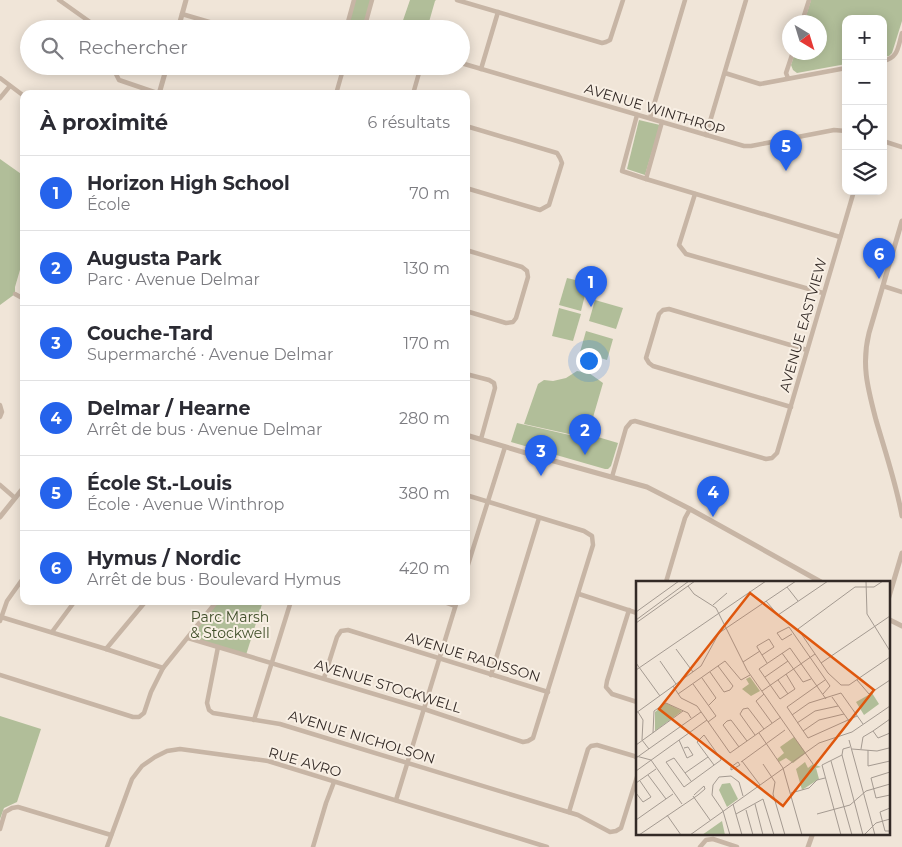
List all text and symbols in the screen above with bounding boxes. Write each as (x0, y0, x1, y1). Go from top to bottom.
north arrow (782, 15, 827, 60)
map controls (842, 15, 887, 195)
button: + (842, 15, 887, 60)
search box (20, 20, 470, 75)
icon: search (38, 34, 66, 62)
text: Rechercher (78, 36, 188, 59)
button: − (842, 60, 887, 105)
street label: AVENUE WINTHROP (582, 79, 728, 139)
button: locate (842, 105, 887, 150)
text: À proximité (40, 110, 168, 135)
text: 6 résultats (368, 113, 450, 132)
pin: 5 (770, 130, 802, 171)
button: layers (842, 150, 887, 195)
text: Horizon High School (87, 172, 290, 195)
text: 1 (53, 184, 59, 203)
text: 70 m (409, 184, 450, 203)
text: École (87, 195, 130, 214)
pin: 6 (863, 238, 895, 279)
text: Augusta Park (87, 247, 222, 270)
street label: AVENUE EASTVIEW (775, 256, 831, 394)
text: 2 (51, 259, 61, 278)
text: 130 m (403, 259, 450, 278)
pin: 1 (575, 266, 607, 307)
text: Parc · Avenue Delmar (87, 270, 260, 289)
text: Couche-Tard (87, 322, 213, 345)
text: 3 (51, 334, 61, 353)
text: 170 m (403, 334, 450, 353)
text: Supermarché · Avenue Delmar (87, 345, 333, 364)
your location (576, 348, 602, 374)
text: Delmar / Hearne (87, 397, 251, 420)
text: 4 (50, 409, 62, 428)
text: 280 m (399, 409, 450, 428)
pin: 2 (569, 414, 601, 455)
text: Arrêt de bus · Avenue Delmar (87, 420, 322, 439)
pin: 3 (525, 435, 557, 476)
text: École St.-Louis (87, 472, 232, 495)
pin: 4 (697, 476, 729, 517)
text: 5 (51, 484, 61, 503)
text: 380 m (399, 484, 450, 503)
text: École · Avenue Winthrop (87, 495, 284, 514)
text: Hymus / Nordic (87, 547, 241, 570)
text: 6 (51, 559, 61, 578)
text: 420 m (399, 559, 450, 578)
text: Arrêt de bus · Boulevard Hymus (87, 570, 341, 589)
inset map (636, 581, 890, 834)
park label: Parc Marsh & Stockwell (190, 608, 270, 642)
street label: AVENUE RADISSON (403, 628, 543, 686)
street label: AVENUE STOCKWELL (312, 655, 464, 717)
street label: AVENUE NICHOLSON (286, 706, 438, 768)
street label: RUE AVRO (266, 743, 344, 781)

